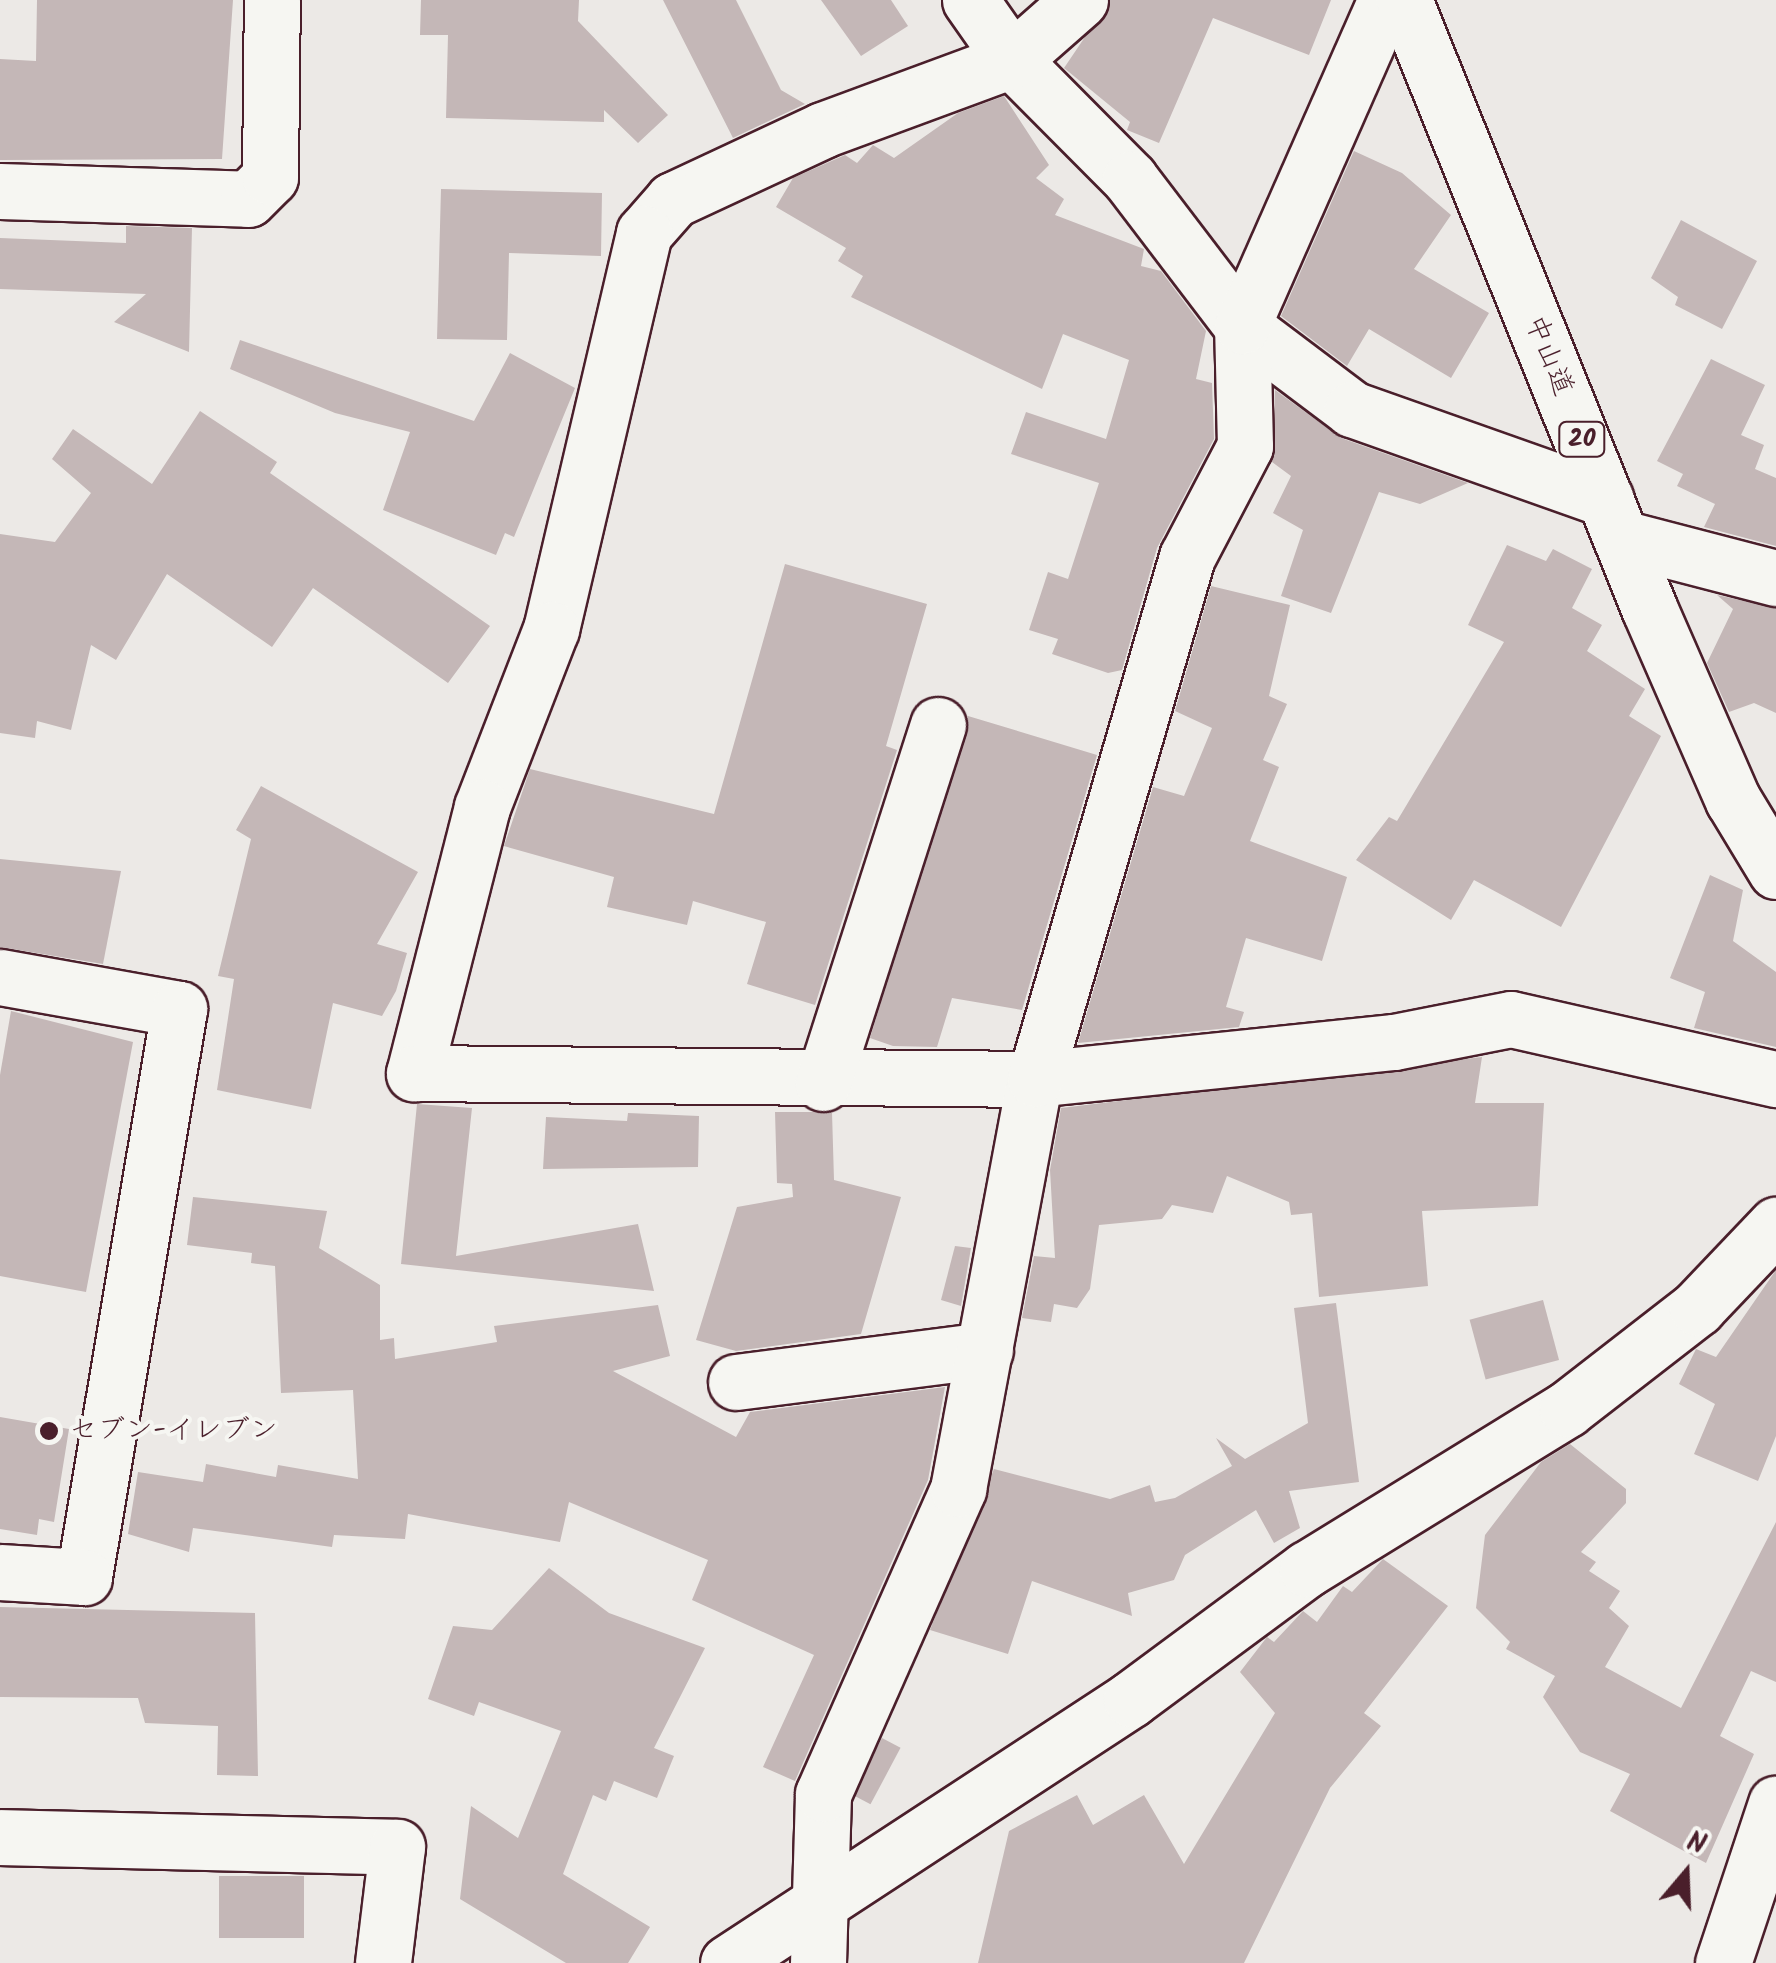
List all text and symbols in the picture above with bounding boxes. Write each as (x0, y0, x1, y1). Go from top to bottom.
street label: 中山道 (1517, 311, 1579, 401)
road number: 20 (1557, 419, 1607, 459)
place label: セブン-イレブン (69, 1414, 278, 1448)
marker: セブン-イレブン (38, 1420, 60, 1442)
text: N (1680, 1820, 1712, 1868)
north arrow (1636, 1823, 1736, 1923)

